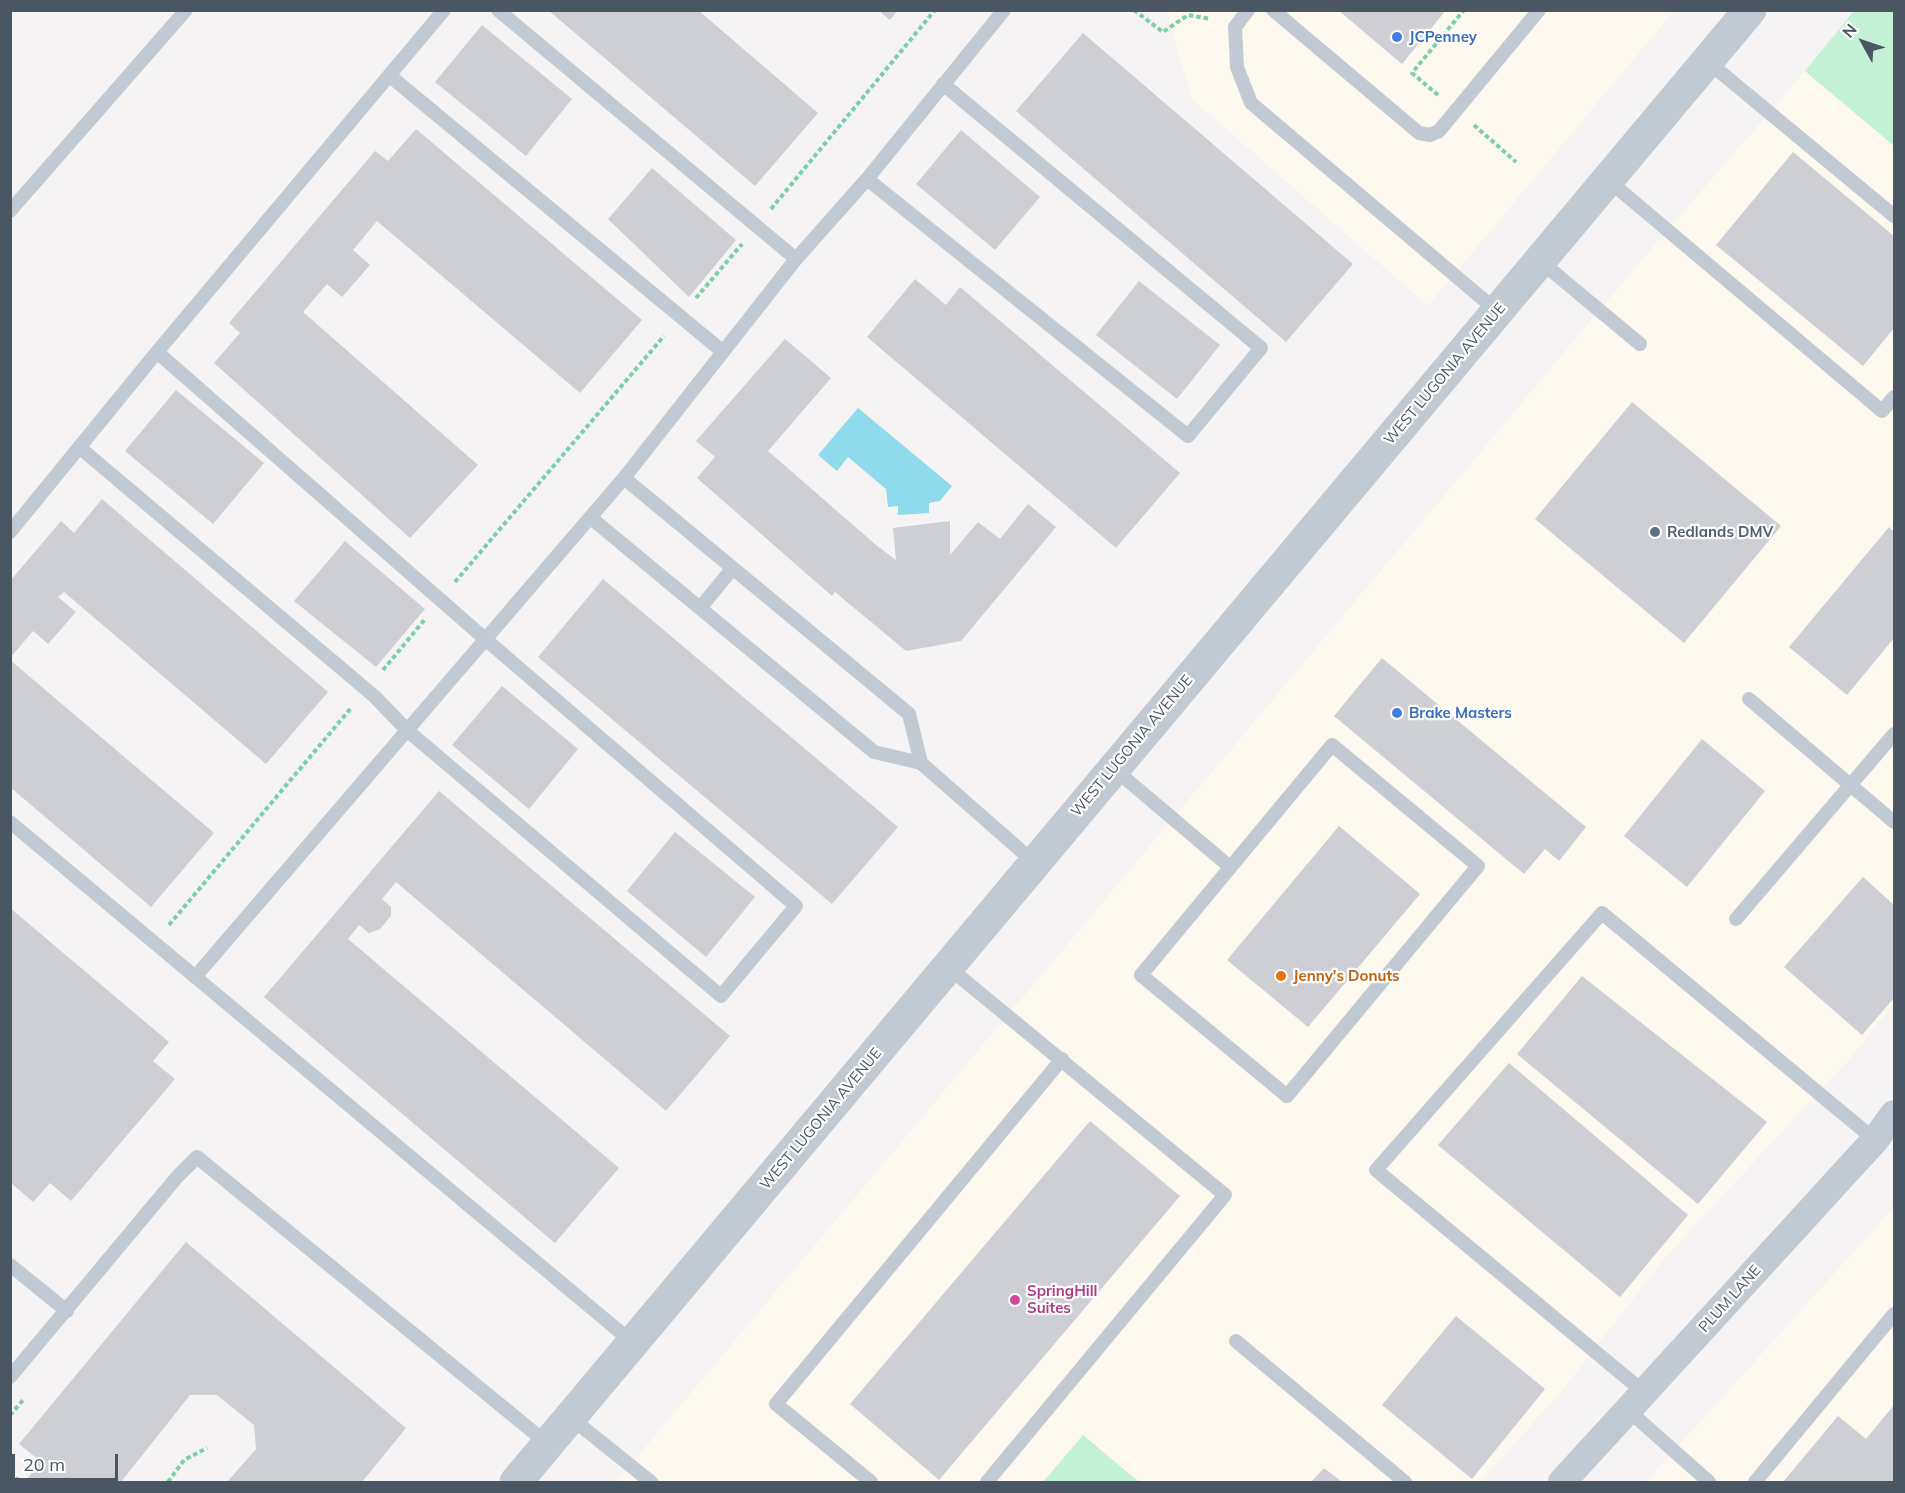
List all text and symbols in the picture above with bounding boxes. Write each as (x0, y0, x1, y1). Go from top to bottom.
north arrow (1833, 12, 1893, 72)
text: N (1838, 19, 1861, 41)
place label: JCPenney (1409, 28, 1477, 46)
marker: JCPenney (1390, 30, 1404, 44)
street label: WEST LUGONIA AVENUE (1381, 300, 1509, 448)
place label: Redlands DMV (1667, 523, 1773, 541)
marker: Redlands DMV (1648, 525, 1662, 539)
street label: WEST LUGONIA AVENUE (1068, 672, 1196, 820)
place label: Brake Masters (1409, 704, 1512, 722)
marker: Brake Masters (1390, 706, 1404, 720)
place label: Jenny's Donuts (1293, 967, 1400, 985)
marker: Jenny's Donuts (1274, 969, 1288, 983)
street label: WEST LUGONIA AVENUE (757, 1045, 885, 1193)
street label: PLUM LANE (1695, 1262, 1765, 1336)
place label: SpringHill Suites (1027, 1282, 1098, 1317)
marker: SpringHill Suites (1008, 1293, 1022, 1307)
scale bar (15, 1442, 122, 1480)
text: 20 m (23, 1453, 65, 1476)

